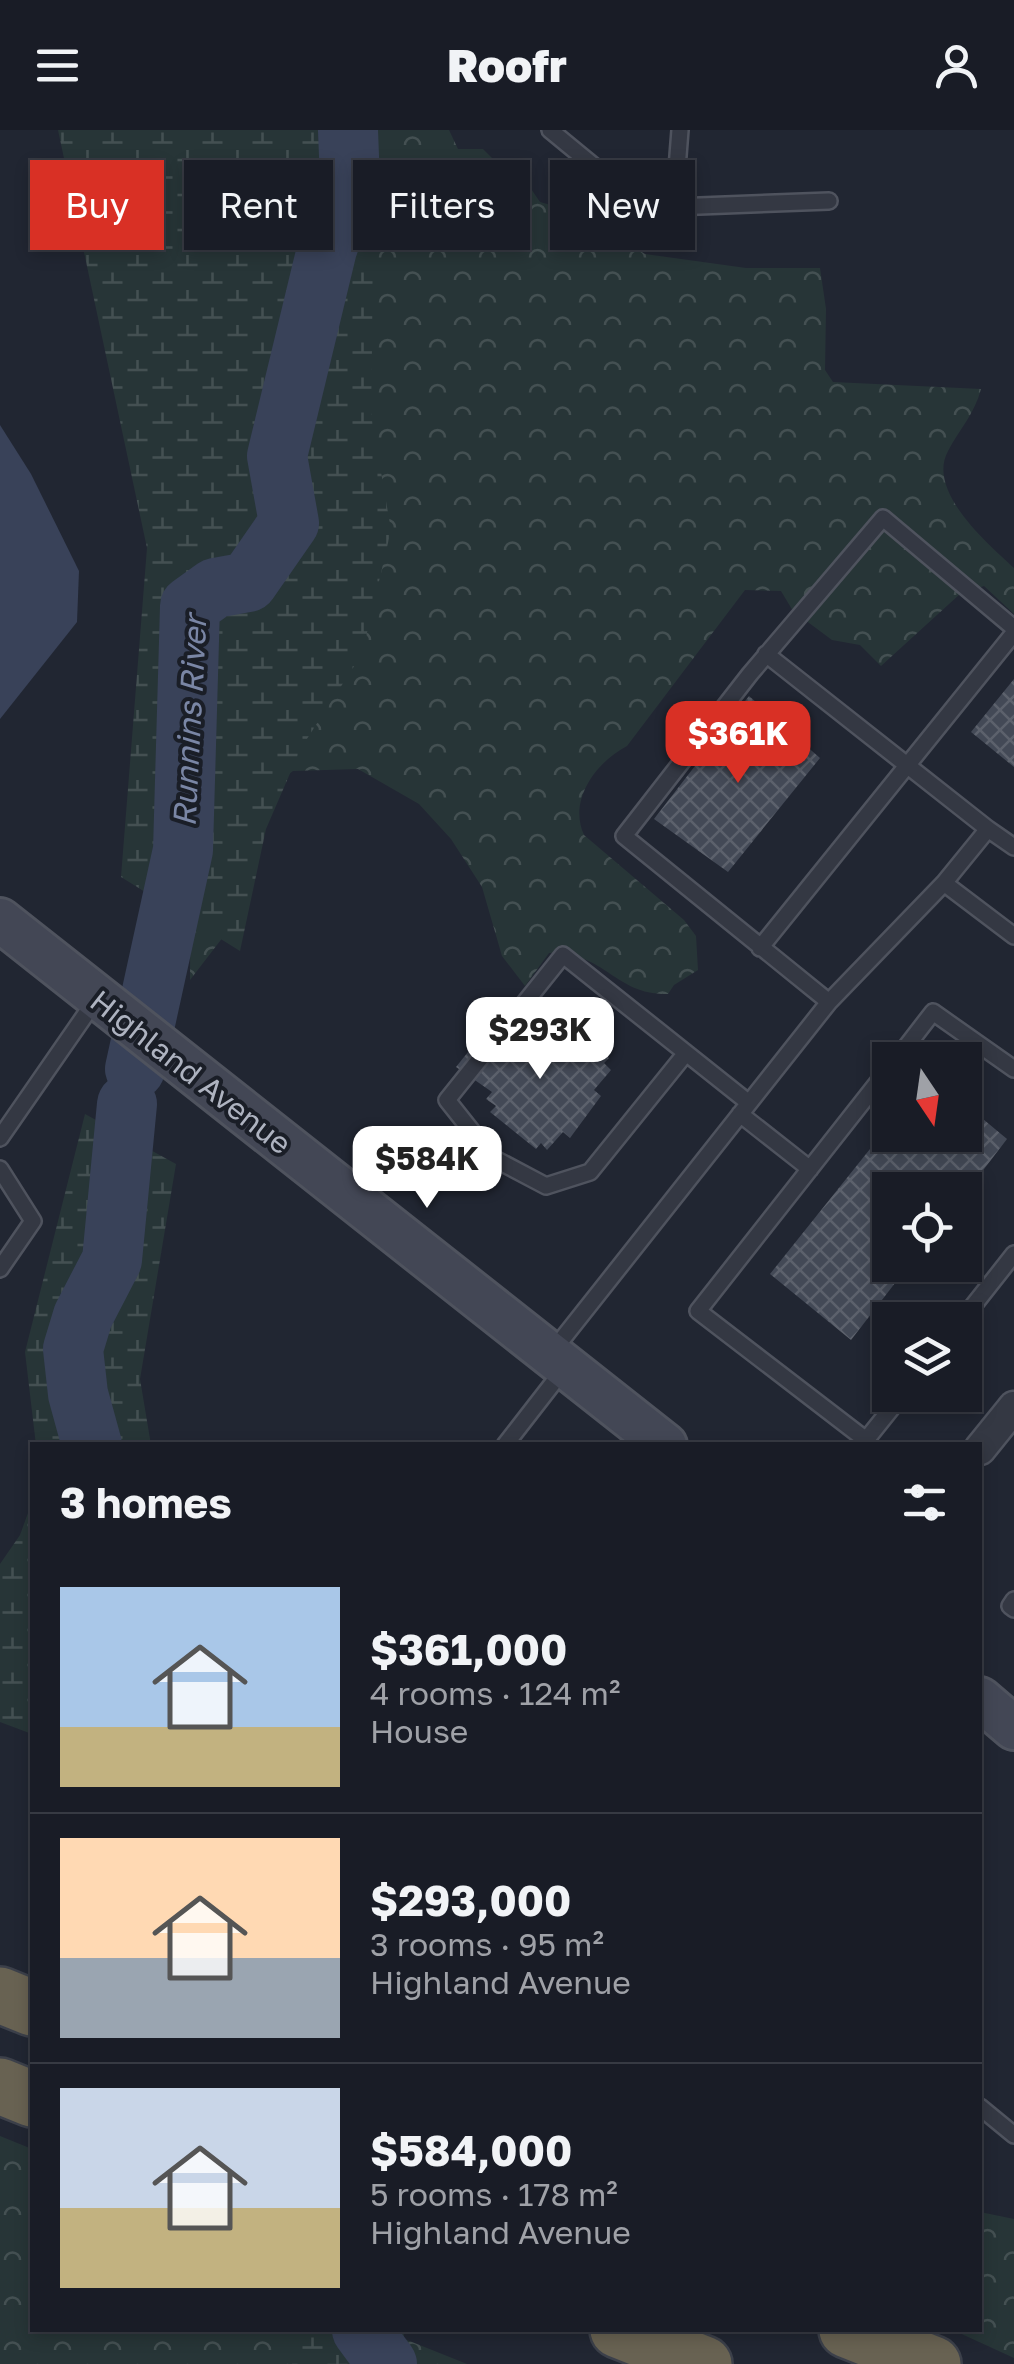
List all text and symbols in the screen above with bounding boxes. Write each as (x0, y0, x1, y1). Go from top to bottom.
icon: menu (30, 38, 85, 93)
text: Roofr (447, 38, 567, 92)
icon: person (929, 38, 984, 93)
chip: Buy (30, 160, 164, 250)
chip: Rent (184, 160, 333, 250)
chip: Filters (353, 160, 530, 250)
chip: New (550, 160, 695, 250)
water label: Runnins River (164, 610, 214, 828)
pin: $361K (668, 701, 808, 786)
text: $361K (688, 714, 788, 752)
street label: Highland Avenue (84, 983, 298, 1161)
pin: $293K (470, 997, 610, 1082)
text: $293K (488, 1010, 592, 1048)
north arrow (872, 1042, 982, 1152)
map controls (872, 1042, 982, 1412)
pin: $584K (357, 1126, 497, 1211)
text: $584K (375, 1139, 479, 1177)
button: locate (872, 1172, 982, 1282)
button: layers (872, 1302, 982, 1412)
icon: filters (897, 1475, 952, 1530)
text: 3 homes (60, 1477, 232, 1527)
text: $361,000 (370, 1624, 567, 1674)
icon: home (140, 1627, 260, 1747)
text: 4 rooms · 124 m² (370, 1674, 620, 1712)
text: House (370, 1712, 468, 1750)
text: $293,000 (370, 1875, 571, 1925)
icon: home (140, 1878, 260, 1998)
text: 3 rooms · 95 m² (370, 1925, 604, 1963)
text: Highland Avenue (370, 1963, 631, 2001)
text: $584,000 (370, 2125, 572, 2175)
icon: home (140, 2128, 260, 2248)
text: 5 rooms · 178 m² (370, 2175, 618, 2213)
text: Highland Avenue (370, 2213, 631, 2251)

